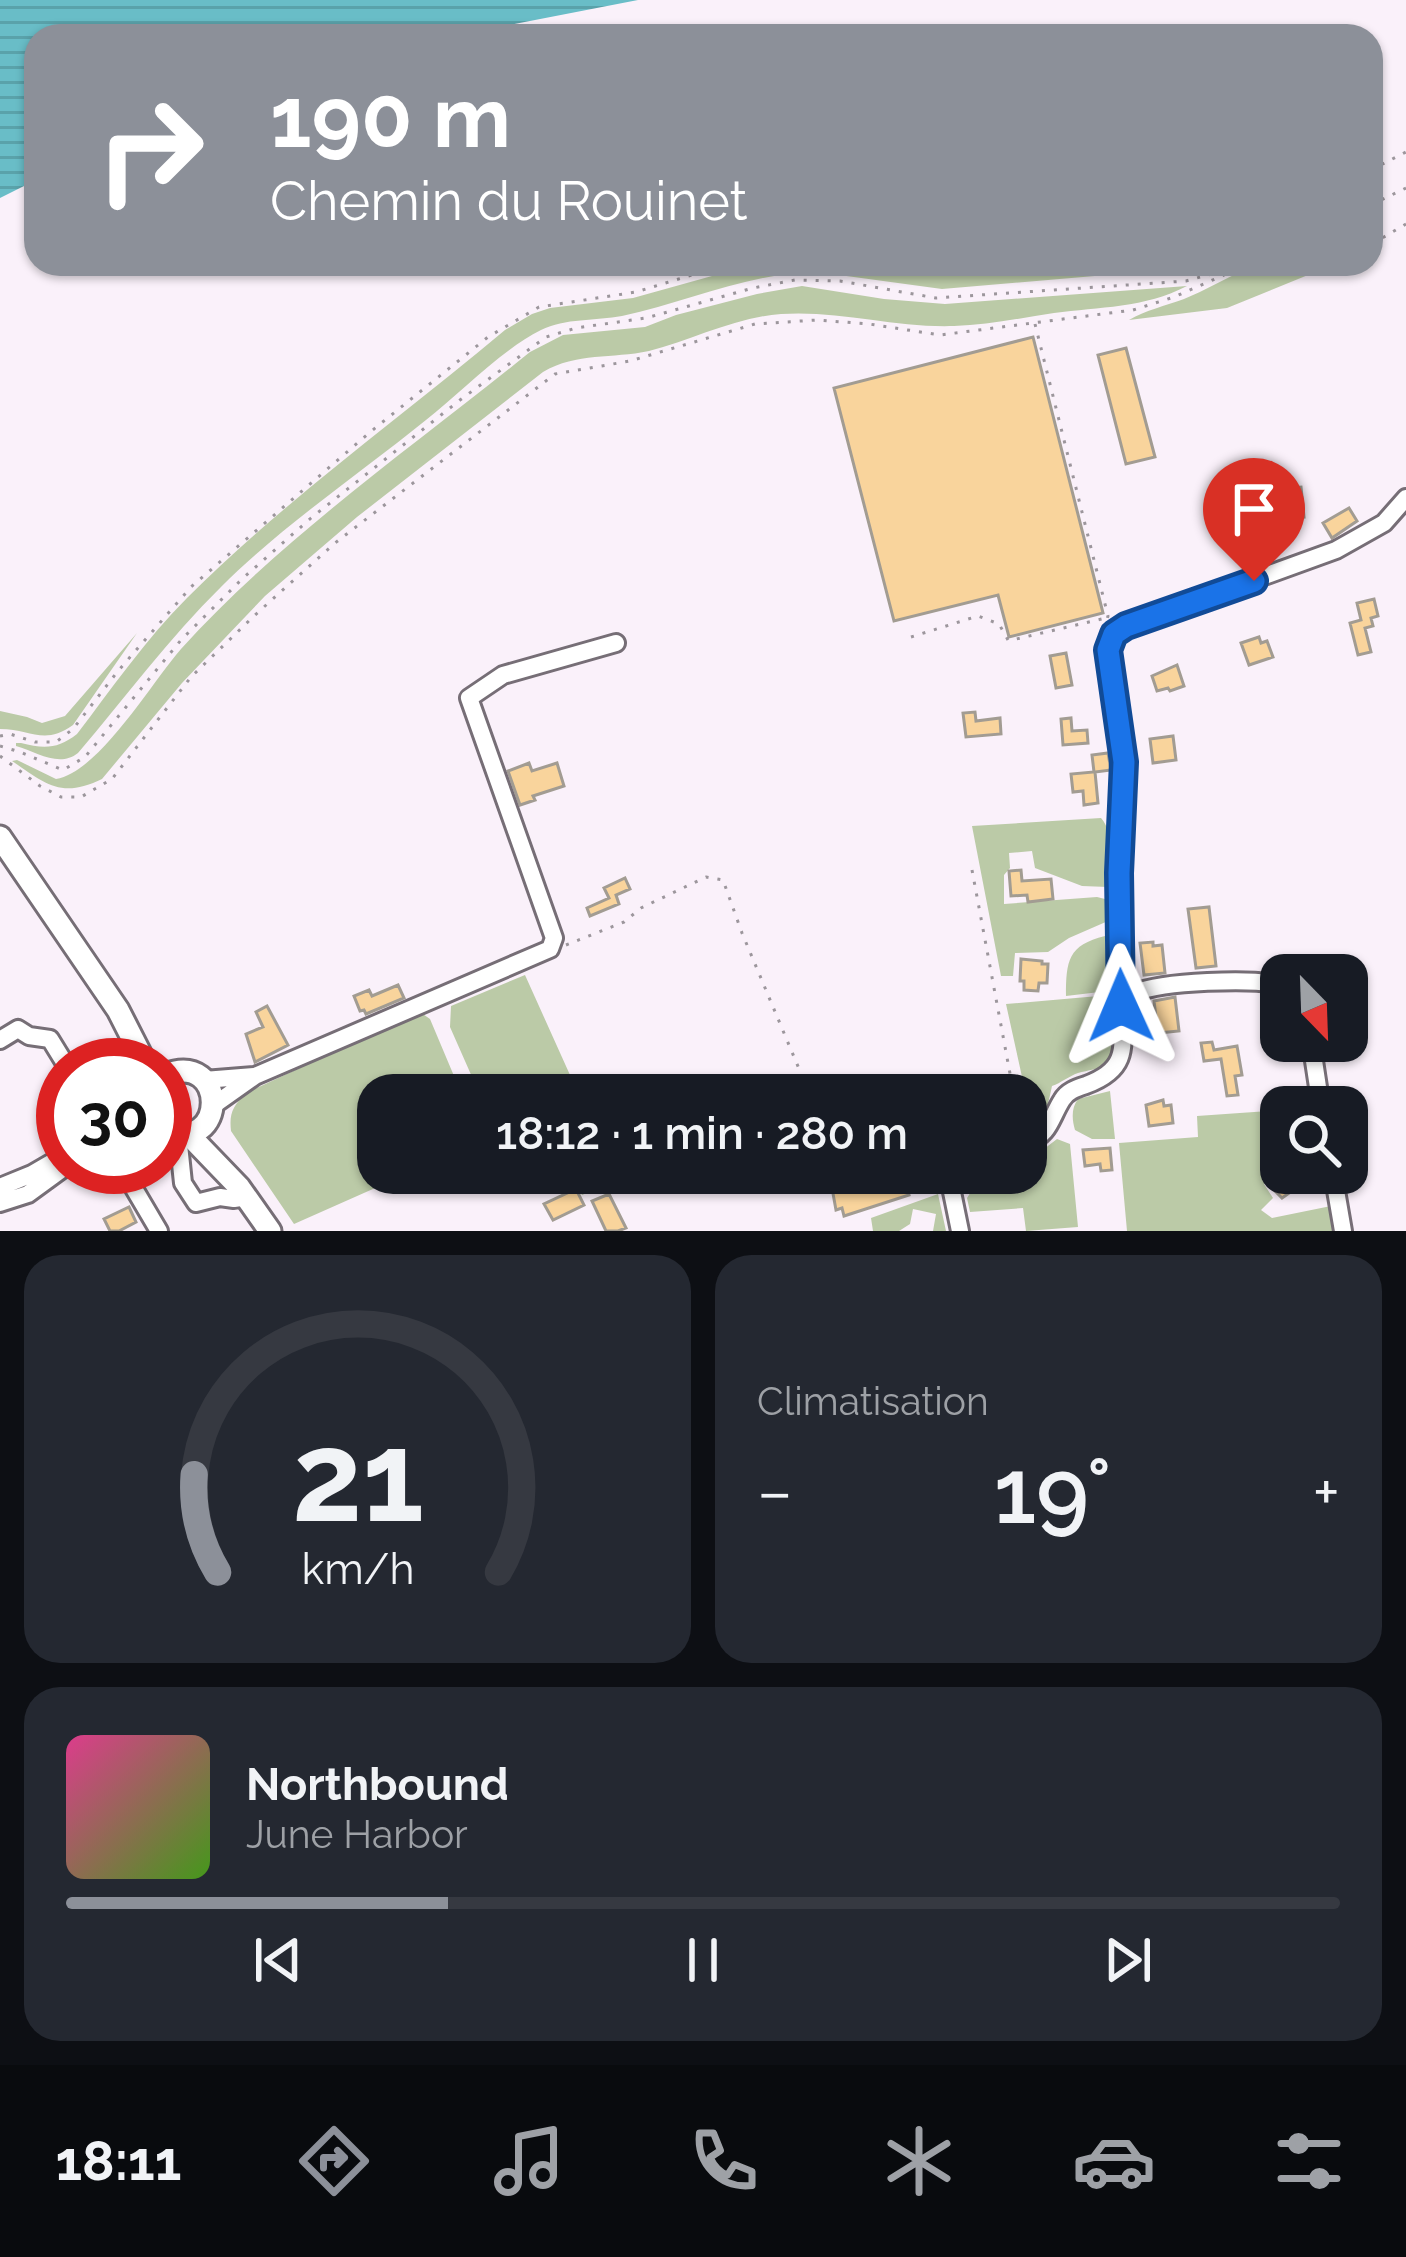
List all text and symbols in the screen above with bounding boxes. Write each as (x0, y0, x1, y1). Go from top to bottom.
text: 190 m (270, 68, 511, 167)
icon: right (72, 72, 228, 228)
text: Chemin du Rouinet (270, 169, 748, 233)
pin (1203, 458, 1305, 581)
icon: arrive (1221, 476, 1287, 542)
position arrow (1058, 943, 1184, 1069)
north arrow (1260, 954, 1368, 1062)
map controls (1260, 954, 1368, 1194)
speed limit sign: 30 (36, 1038, 192, 1194)
button: search (1260, 1086, 1368, 1194)
text: 18:12 · 1 min · 280 m (496, 1107, 908, 1160)
text: Climatisation (757, 1378, 989, 1424)
text: 21 (291, 1404, 424, 1550)
text: 19° (994, 1438, 1111, 1544)
text: − (757, 1453, 793, 1530)
text: + (1313, 1453, 1340, 1530)
text: km/h (301, 1544, 414, 1594)
text: Northbound (246, 1758, 509, 1811)
text: June Harbor (246, 1811, 468, 1857)
icon: previous (245, 1927, 311, 1993)
icon: pause (670, 1927, 736, 1993)
icon: next (1095, 1927, 1161, 1993)
icon: directions (292, 2119, 376, 2203)
icon: music (487, 2119, 571, 2203)
icon: phone (682, 2119, 766, 2203)
icon: climate (877, 2119, 961, 2203)
icon: car (1072, 2119, 1156, 2203)
icon: filters (1267, 2119, 1351, 2203)
text: 18:11 (55, 2129, 181, 2193)

